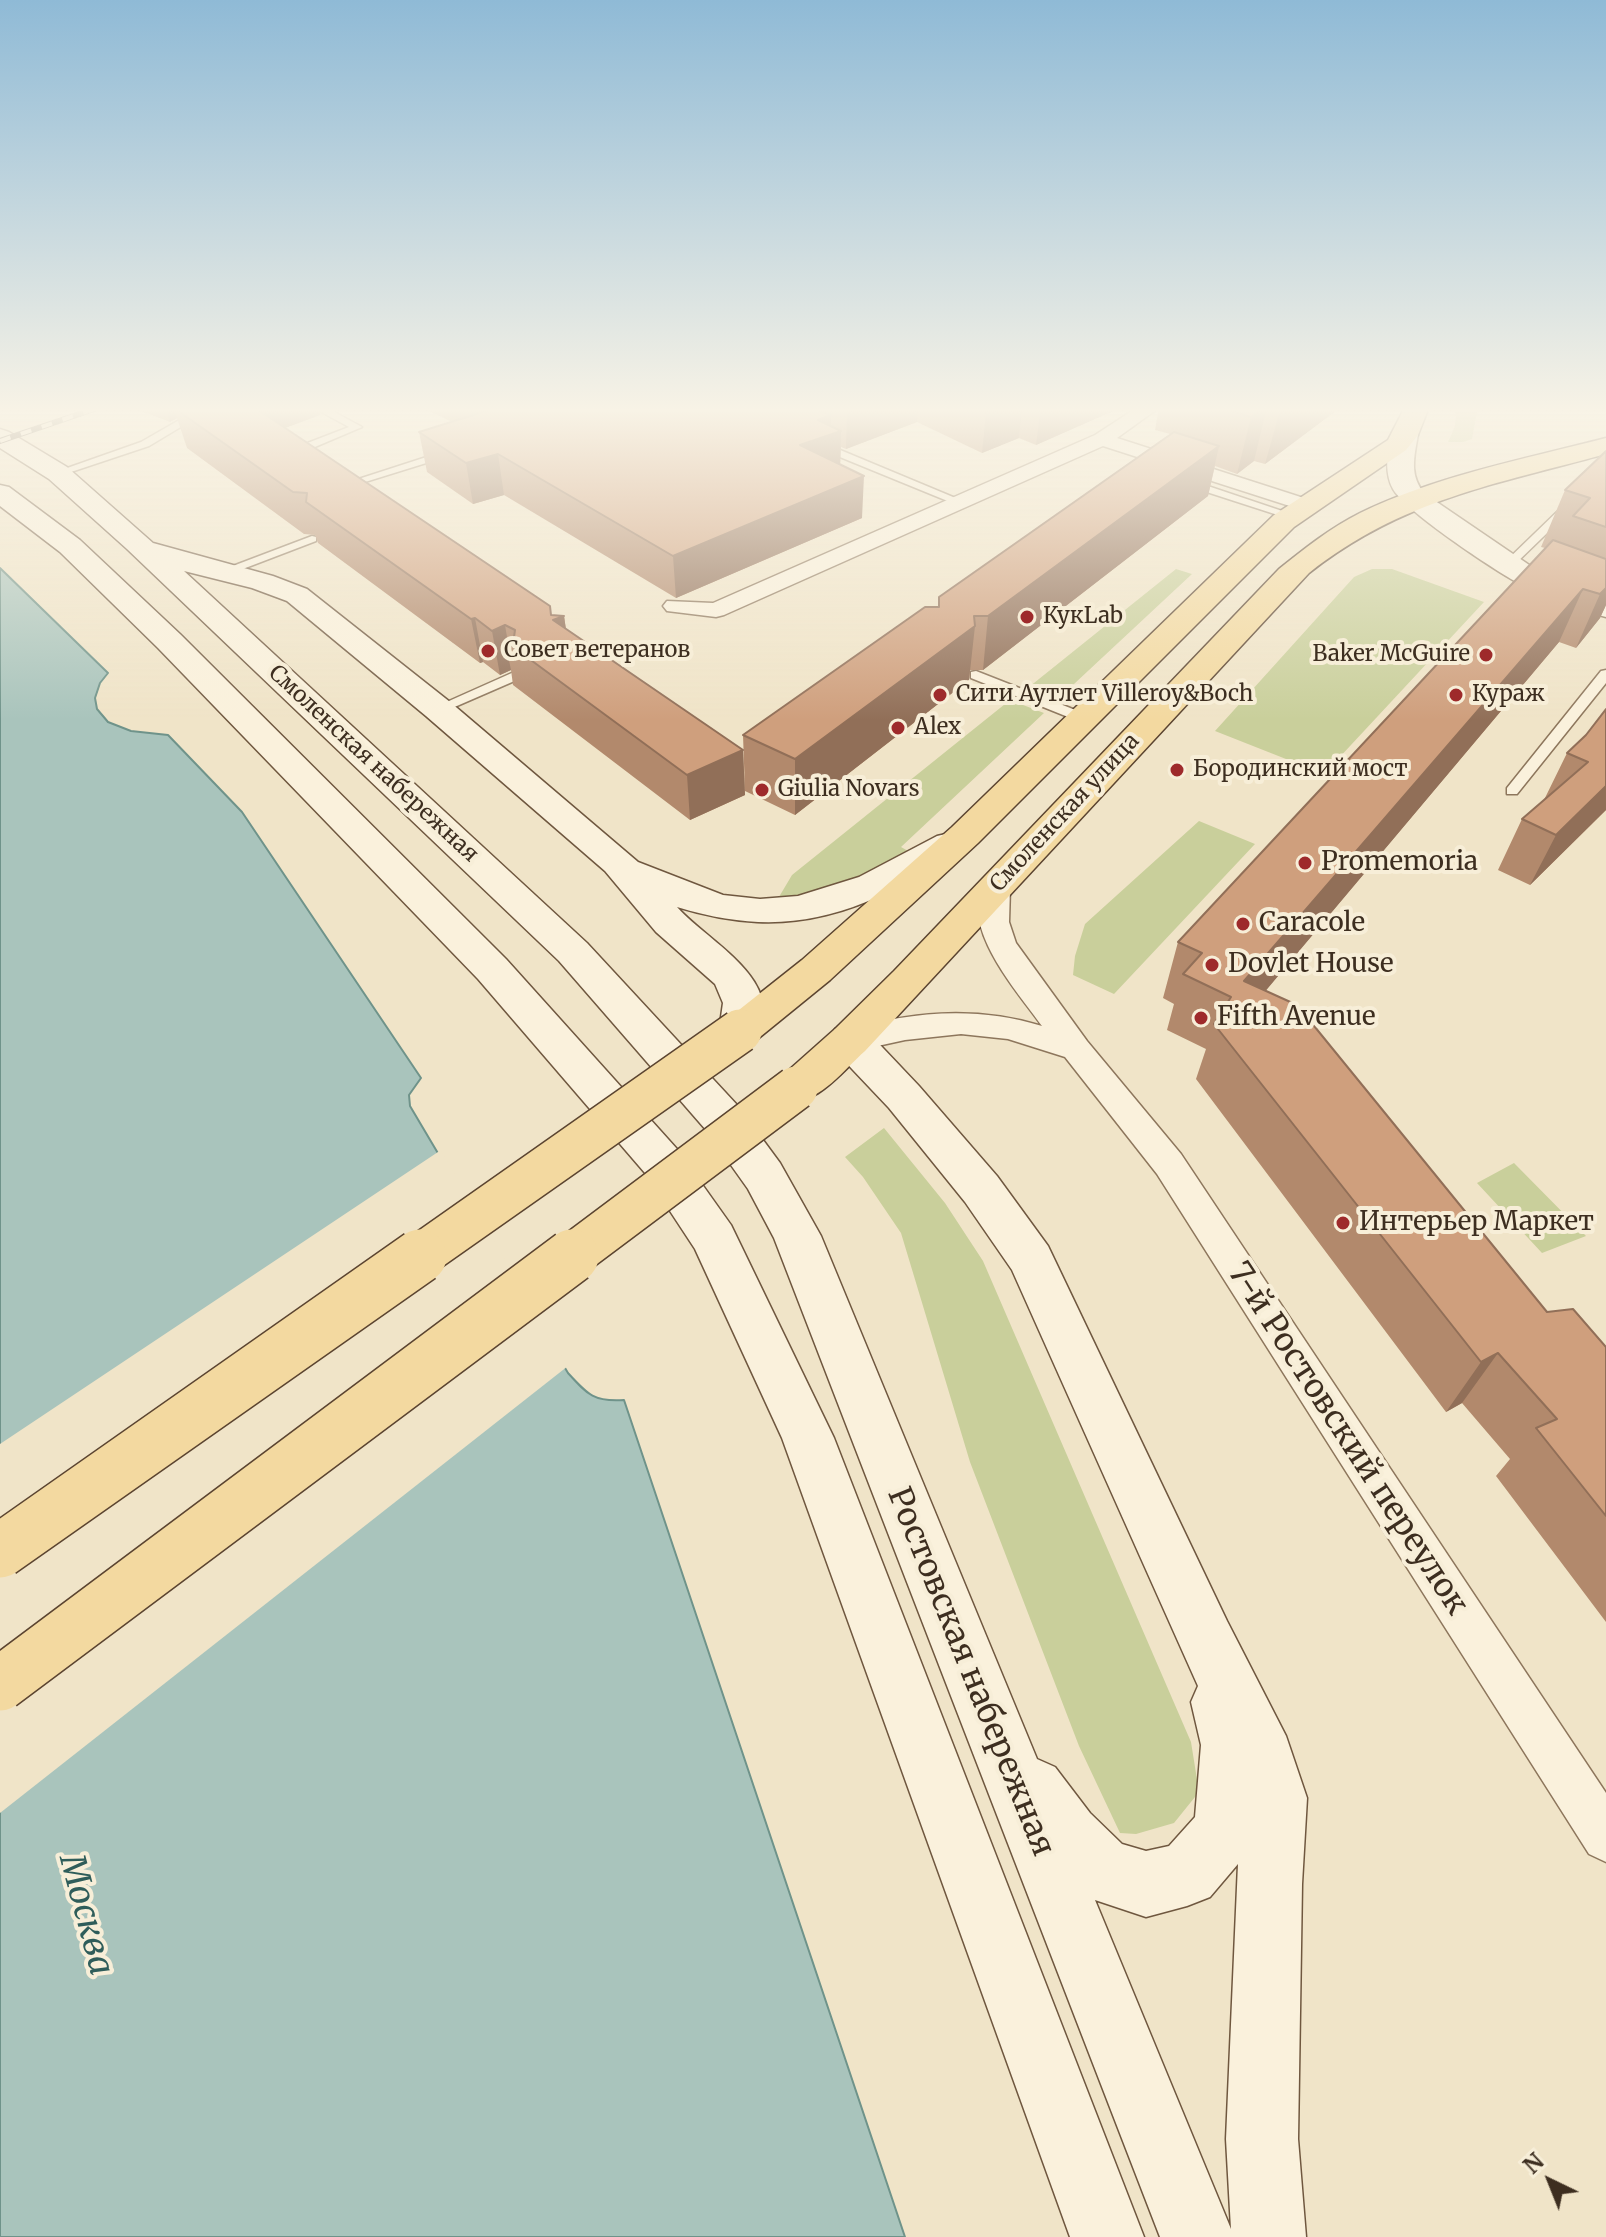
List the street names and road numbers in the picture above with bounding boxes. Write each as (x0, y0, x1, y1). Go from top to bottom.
street label: Смоленская набережная (263, 660, 483, 868)
street label: Смоленская улица (985, 728, 1145, 898)
street label: 7-й Ростовский переулок (1219, 1256, 1475, 1622)
street label: Ростовская набережная (878, 1482, 1062, 1862)

